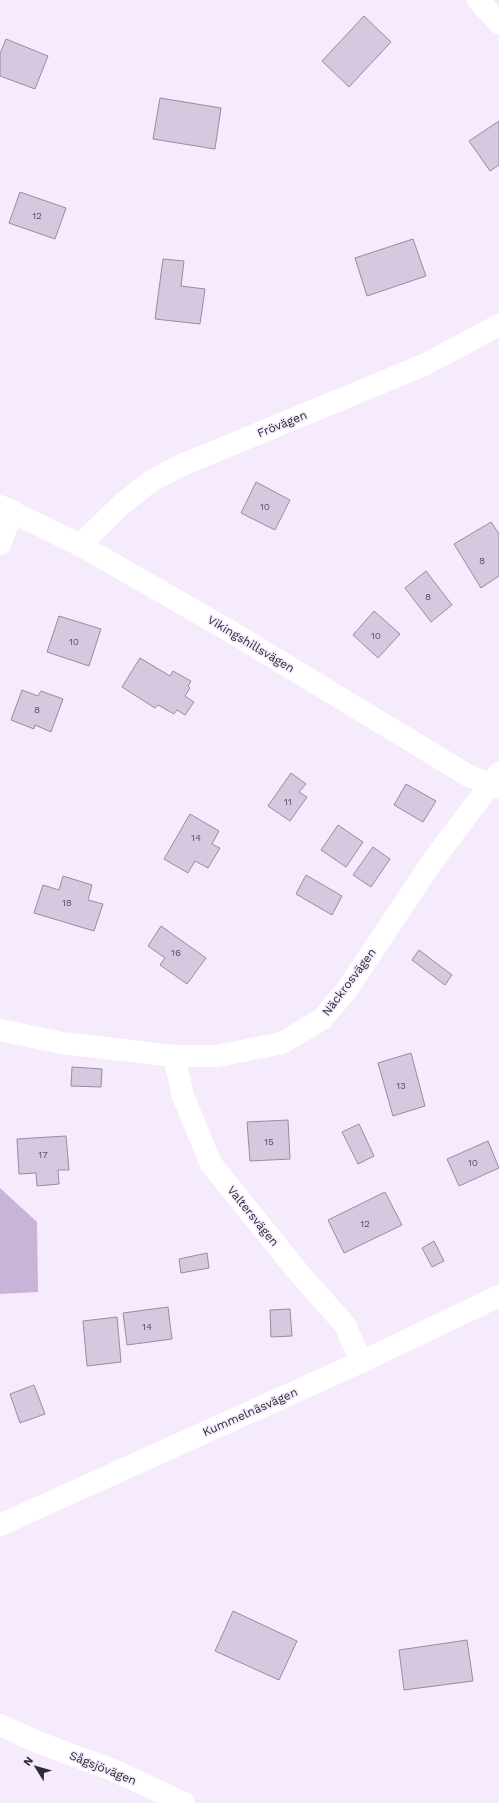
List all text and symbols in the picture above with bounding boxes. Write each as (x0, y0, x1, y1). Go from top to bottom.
house number: 12 (32, 210, 42, 221)
street label: Frövägen (255, 408, 309, 440)
house number: 10 (260, 501, 270, 512)
house number: 8 (479, 555, 485, 566)
house number: 8 (425, 591, 431, 602)
street label: Vikingshillsvägen (205, 613, 297, 675)
house number: 10 (371, 630, 381, 641)
house number: 10 (69, 636, 79, 647)
house number: 8 (34, 704, 40, 715)
house number: 11 (284, 796, 292, 807)
house number: 14 (191, 832, 201, 843)
house number: 18 (62, 897, 72, 908)
street label: Näckrosvägen (319, 946, 379, 1018)
house number: 16 (171, 947, 181, 958)
house number: 13 (396, 1080, 406, 1091)
house number: 15 (264, 1136, 274, 1147)
house number: 17 (38, 1149, 48, 1160)
house number: 10 (468, 1157, 478, 1168)
street label: Valtersvägen (224, 1183, 282, 1249)
house number: 12 (360, 1218, 370, 1229)
house number: 14 (142, 1321, 152, 1332)
street label: Kummelnäsvägen (200, 1385, 300, 1439)
north arrow (16, 1747, 56, 1787)
street label: Sågsjövägen (67, 1748, 139, 1788)
text: N (21, 1754, 36, 1768)

